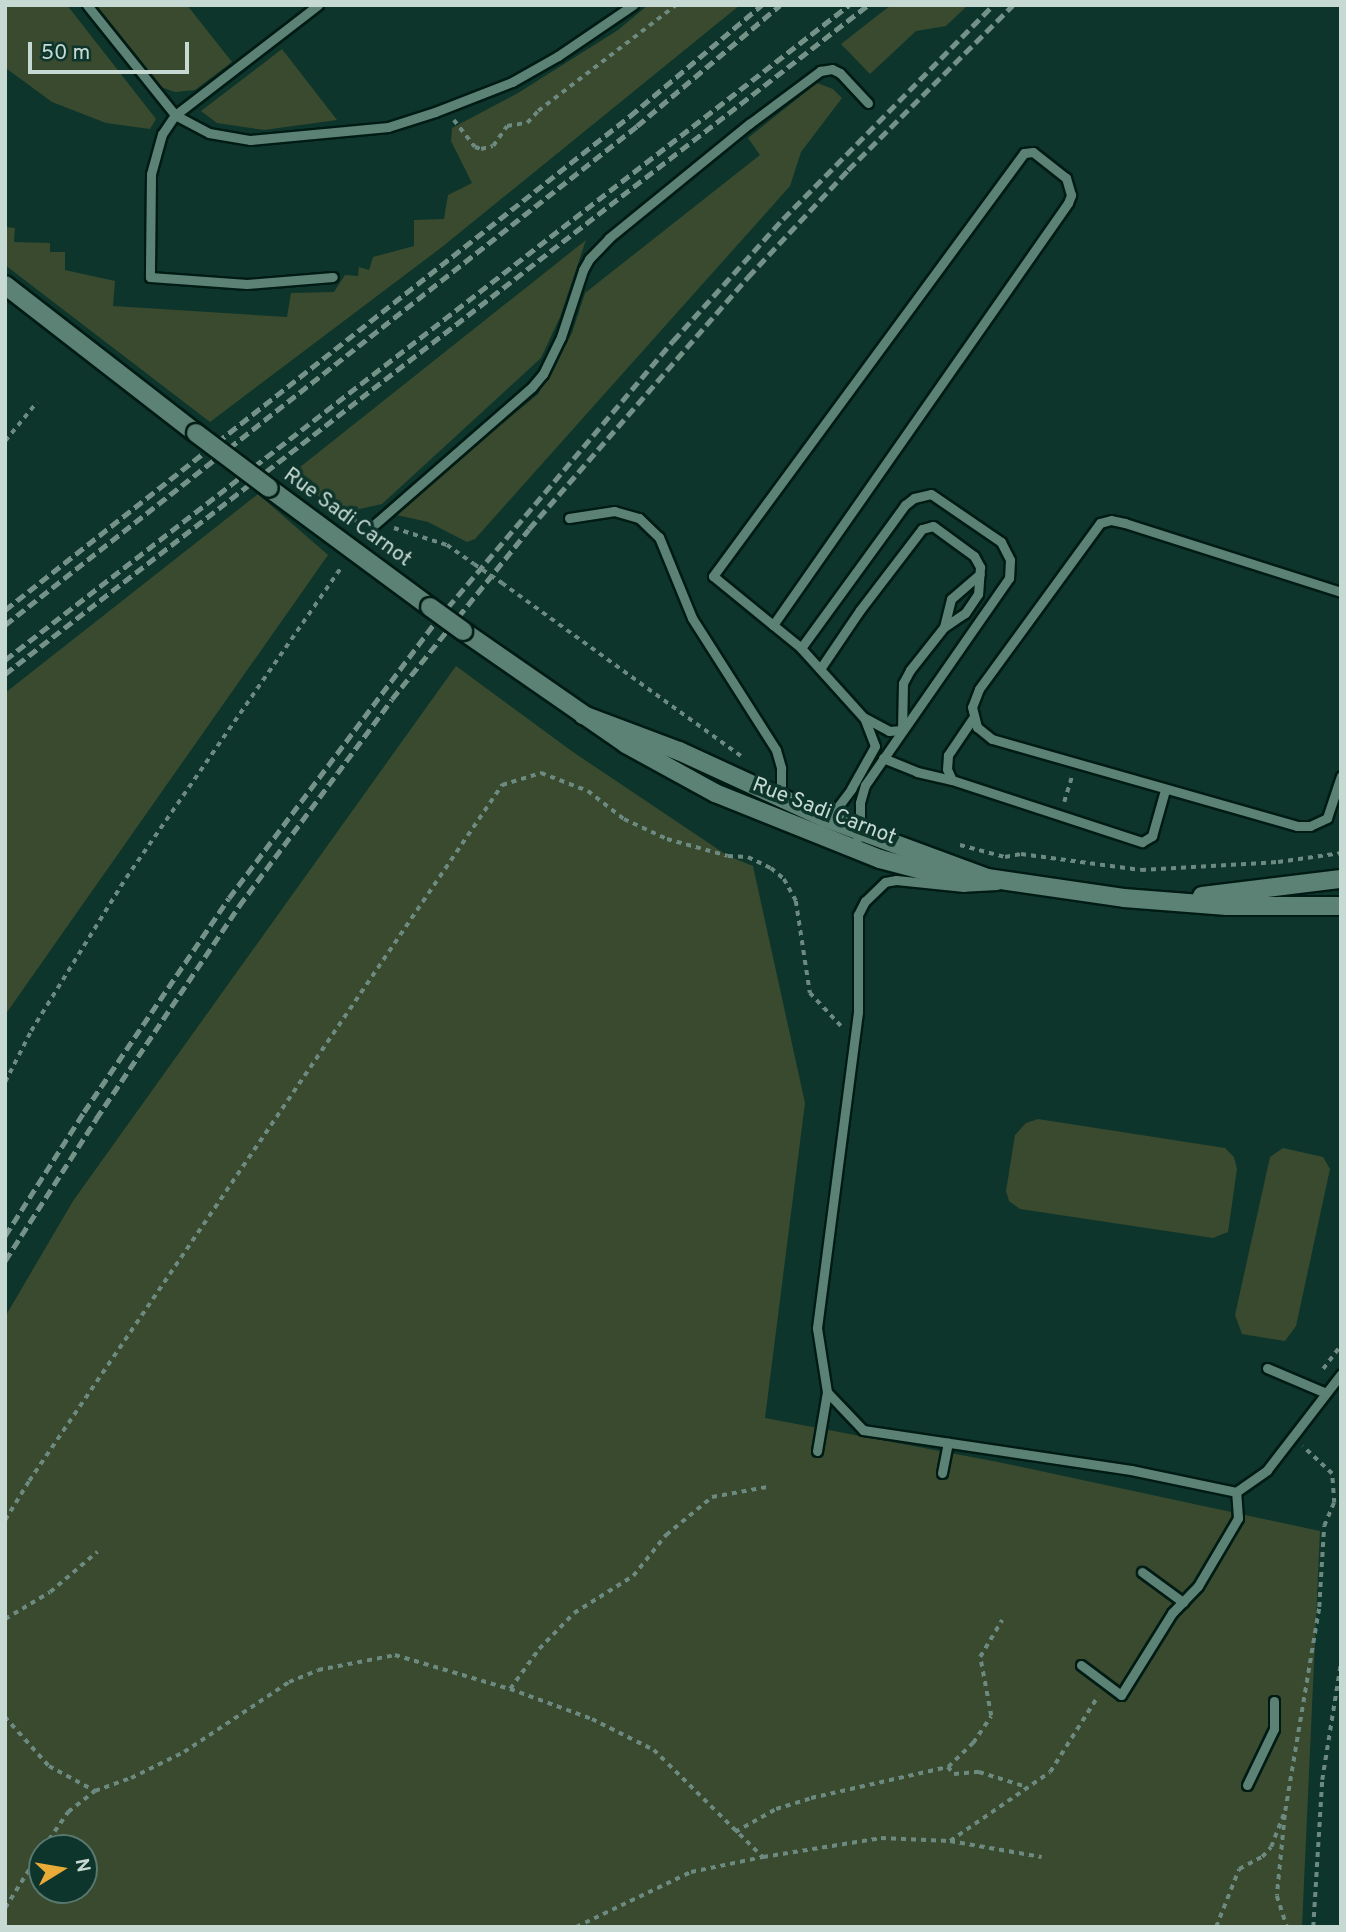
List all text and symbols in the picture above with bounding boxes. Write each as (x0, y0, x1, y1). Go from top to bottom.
scale bar (32, 28, 192, 72)
text: 50 m (41, 40, 90, 67)
street label: Rue Sadi Carnot (278, 463, 416, 573)
street label: Rue Sadi Carnot (748, 773, 900, 851)
north arrow (28, 1834, 98, 1904)
text: N (69, 1856, 95, 1874)

